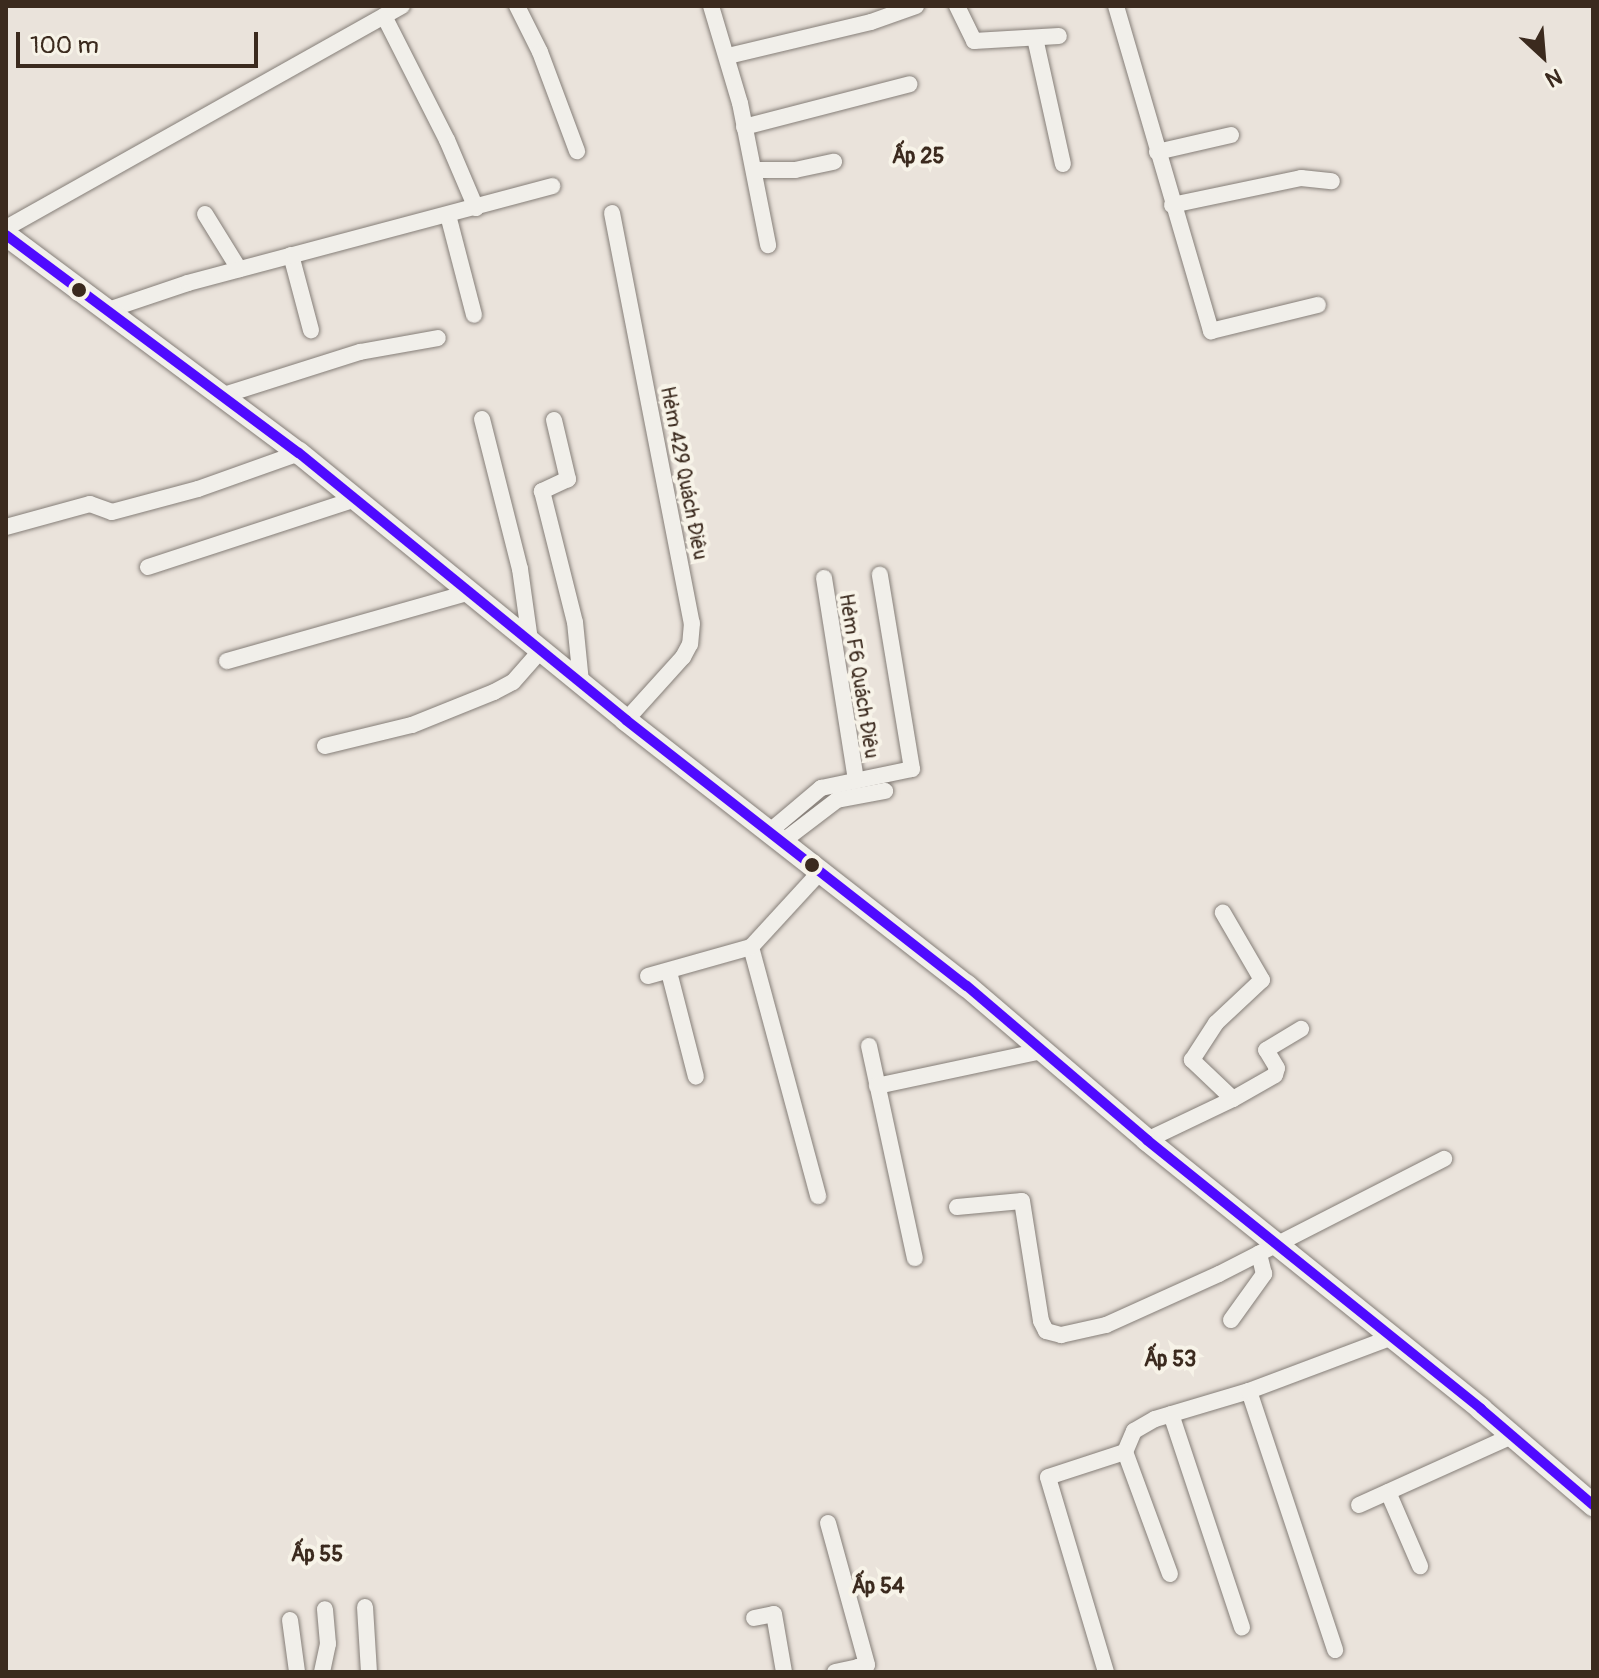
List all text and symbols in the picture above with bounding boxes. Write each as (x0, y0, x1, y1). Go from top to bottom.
scale bar (20, 16, 262, 66)
north arrow (1503, 16, 1583, 96)
text: 100 m (30, 31, 99, 60)
text: N (1541, 62, 1566, 93)
district label: Ấp 25 (892, 144, 944, 170)
unlabelled marker (71, 282, 87, 298)
street label: Hẻm 429 Quách Điêu (655, 384, 713, 562)
street label: Hẻm F6 Quách Điêu (834, 592, 884, 760)
unlabelled marker (804, 857, 820, 873)
district label: Ấp 53 (1144, 1347, 1196, 1373)
district label: Ấp 55 (291, 1542, 343, 1568)
district label: Ấp 54 (851, 1574, 905, 1600)

